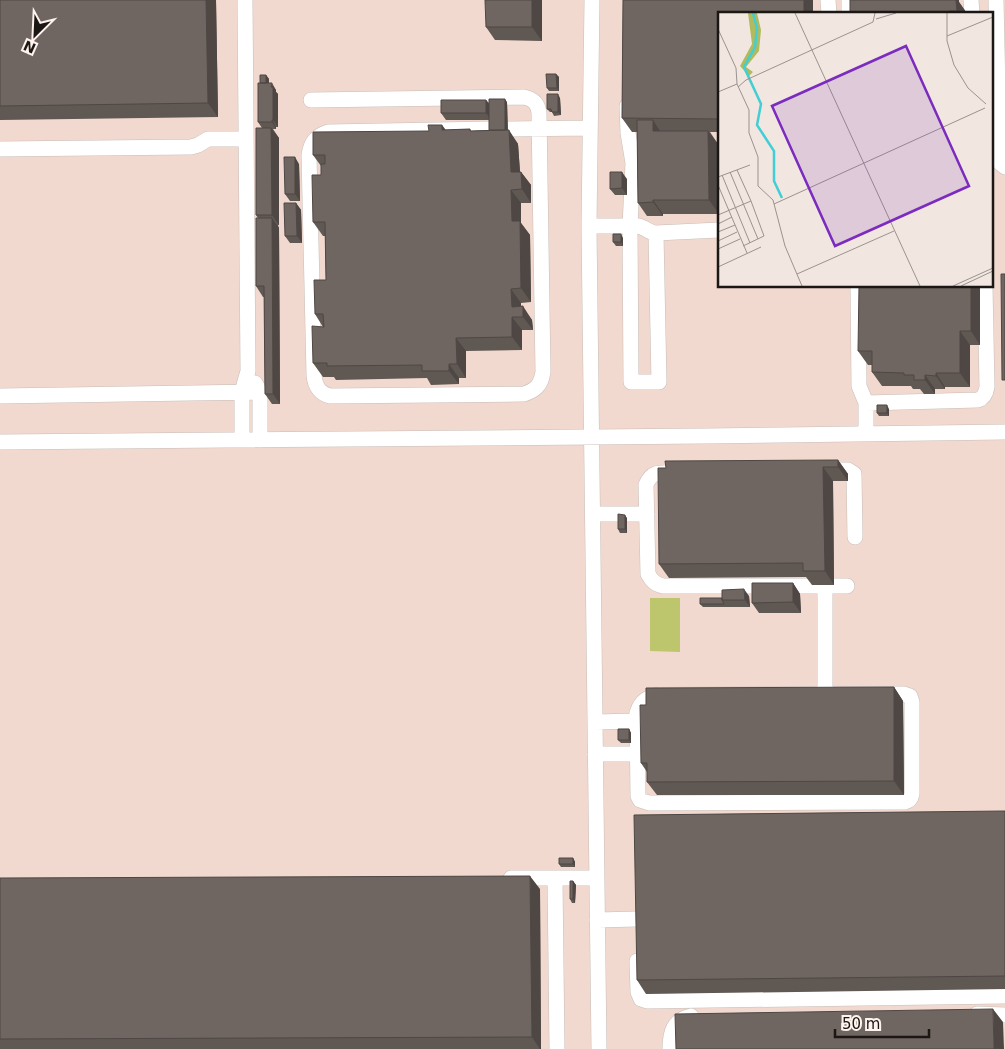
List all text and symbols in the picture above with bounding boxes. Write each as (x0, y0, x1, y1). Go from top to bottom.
north arrow (10, 10, 60, 60)
inset map (718, 12, 992, 288)
text: N (21, 37, 38, 57)
scale bar (835, 1006, 929, 1038)
text: 50 m (842, 1015, 880, 1033)

